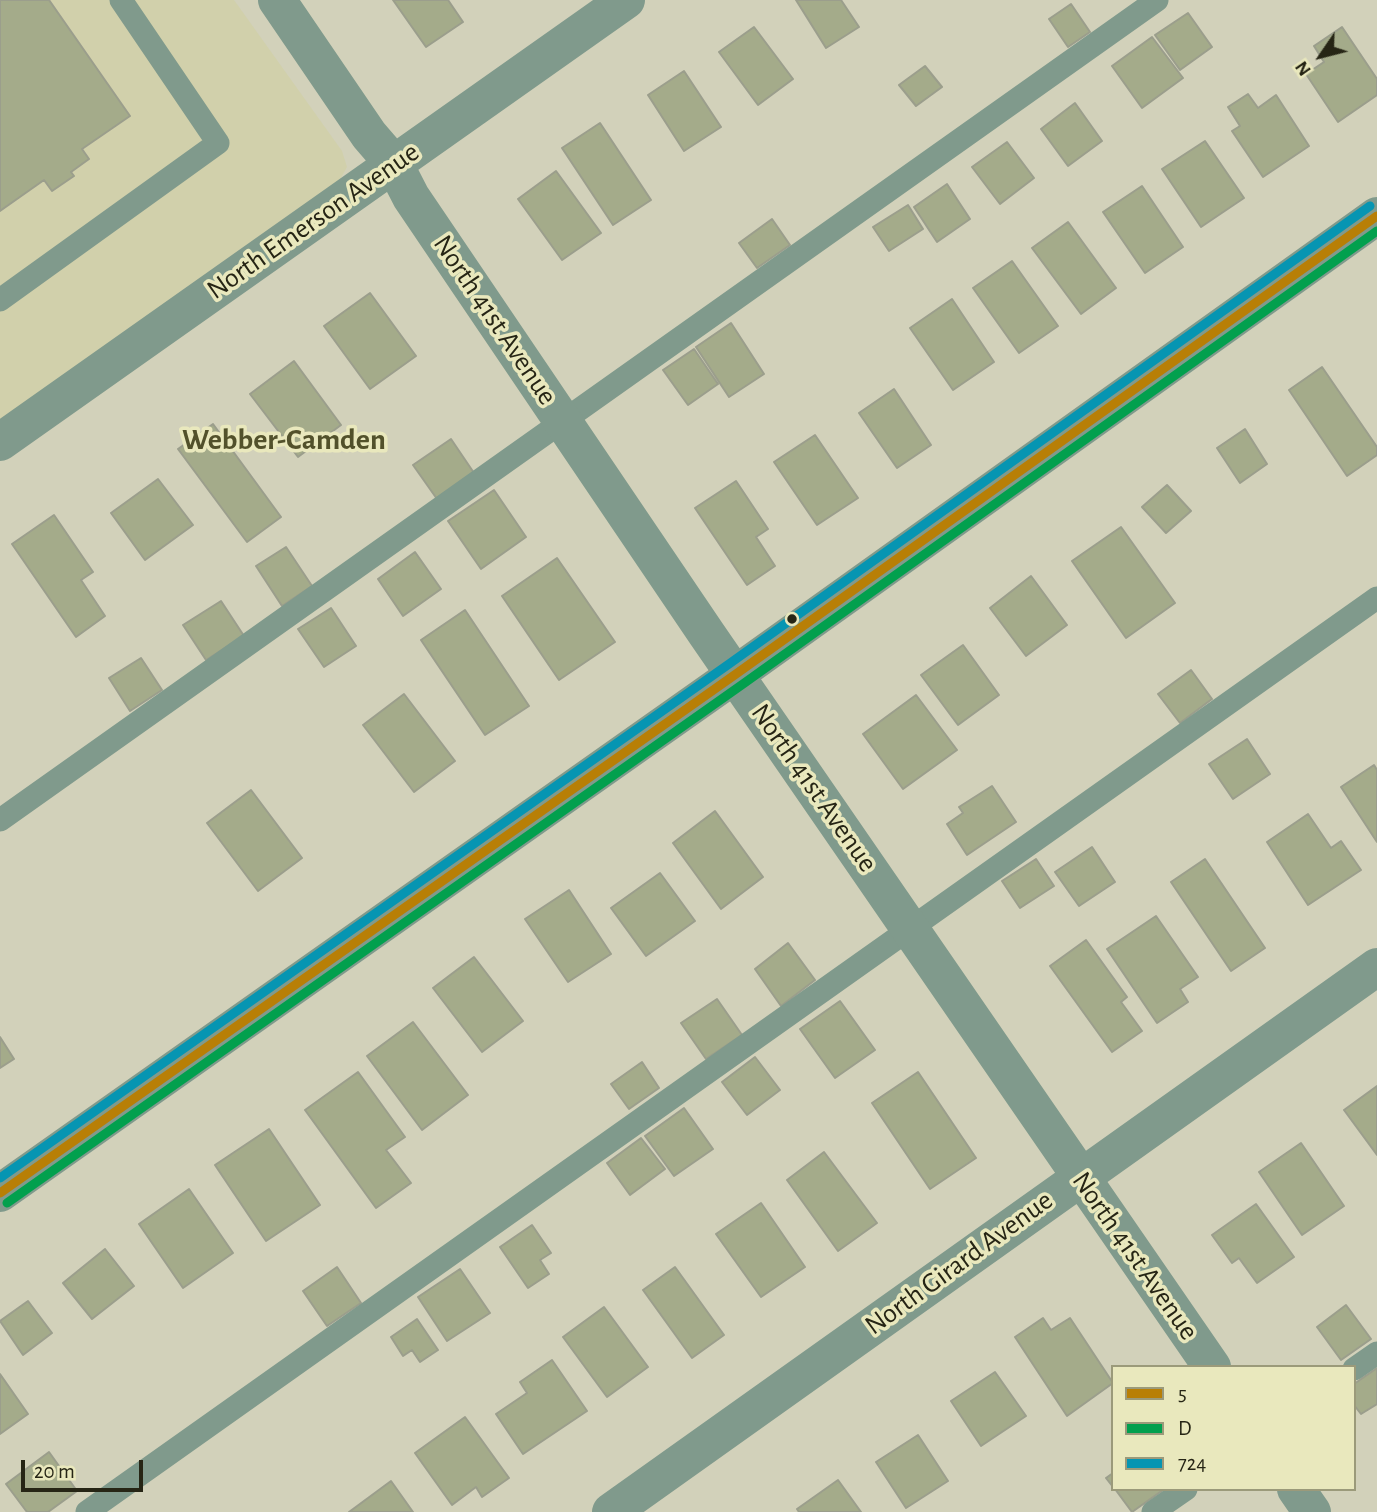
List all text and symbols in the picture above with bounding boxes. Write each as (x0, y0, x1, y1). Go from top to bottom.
north arrow (1286, 21, 1356, 91)
text: N (1292, 57, 1315, 79)
street label: North Emerson Avenue (200, 135, 426, 307)
street label: North 41st Avenue (426, 229, 564, 411)
district label: Webber-Camden (182, 422, 386, 458)
unlabelled marker (785, 612, 799, 626)
street label: North 41st Avenue (744, 697, 884, 879)
street label: North 41st Avenue (1065, 1165, 1205, 1347)
street label: North Girard Avenue (859, 1184, 1059, 1342)
legend (1111, 1365, 1356, 1491)
text: 5 (1178, 1383, 1187, 1404)
text: D (1178, 1418, 1192, 1439)
scale bar (24, 1446, 147, 1490)
text: 724 (1178, 1453, 1206, 1474)
text: 20 m (34, 1461, 75, 1482)

